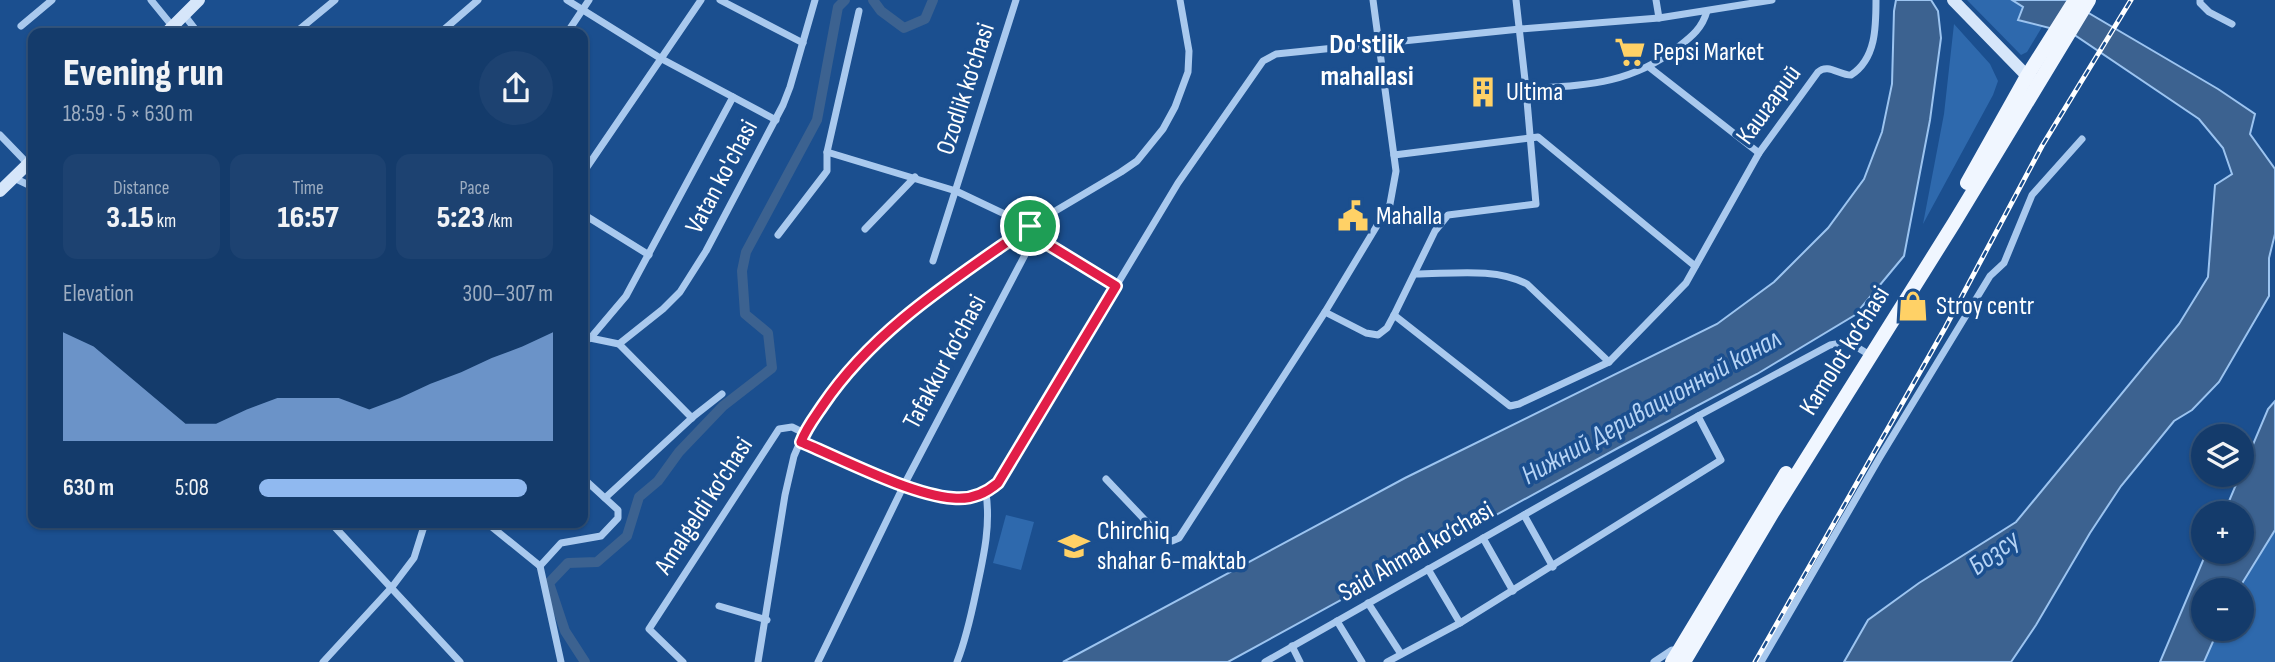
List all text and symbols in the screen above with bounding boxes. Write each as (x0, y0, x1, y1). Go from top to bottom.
street label: Ozodlik ko‘chasi (930, 19, 1002, 159)
district label: Do'stlik mahallasi (1320, 28, 1414, 93)
supermarket icon: Pepsi Market (1613, 35, 1647, 69)
place label: Pepsi Market (1653, 37, 1764, 68)
text: Evening run (63, 51, 224, 96)
button: share (479, 51, 553, 125)
street label: Кашгарий (1730, 59, 1808, 151)
building icon: Ultima (1466, 75, 1500, 109)
place label: Ultima (1506, 77, 1563, 108)
text: 18:59 · 5 × 630 m (63, 100, 193, 128)
street label: Vatan ko'chasi (679, 115, 765, 239)
text: Distance (113, 177, 169, 200)
text: Time (292, 177, 324, 200)
text: Pace (460, 177, 490, 200)
pin (1000, 196, 1060, 256)
public building icon: Mahalla (1336, 199, 1370, 233)
text: 3.15 (106, 200, 154, 236)
text: 16:57 (277, 200, 339, 236)
text: 5:23 (437, 200, 485, 236)
place label: Mahalla (1376, 201, 1442, 232)
icon: arrive (1011, 207, 1049, 245)
text: km (154, 210, 176, 233)
text: /km (485, 210, 513, 233)
text: Elevation (63, 280, 134, 308)
text: 300–307 m (463, 280, 553, 308)
street label: Kamolot ko‘chasi (1793, 281, 1897, 421)
shop icon: Stroy centr (1896, 289, 1930, 323)
street label: Tafakkur ko‘chasi (897, 290, 993, 434)
place label: Stroy centr (1936, 291, 2035, 322)
water label: Нижний Деривационный канал (1516, 322, 1786, 492)
map controls (2191, 424, 2254, 641)
button: layers (2191, 424, 2254, 487)
street label: Amalgeldi ko‘chasi (648, 432, 760, 581)
text: 630 m (63, 474, 114, 502)
text: 5:08 (175, 474, 209, 502)
street label: Said Ahmad ko‘chasi (1333, 495, 1499, 609)
button: + (2191, 501, 2254, 564)
place label: Chirchiq shahar 6-maktab (1097, 516, 1246, 577)
water label: Бозсу (1962, 523, 2027, 582)
school or university icon: Chirchiq shahar 6-maktab (1057, 529, 1091, 563)
button: − (2191, 578, 2254, 641)

